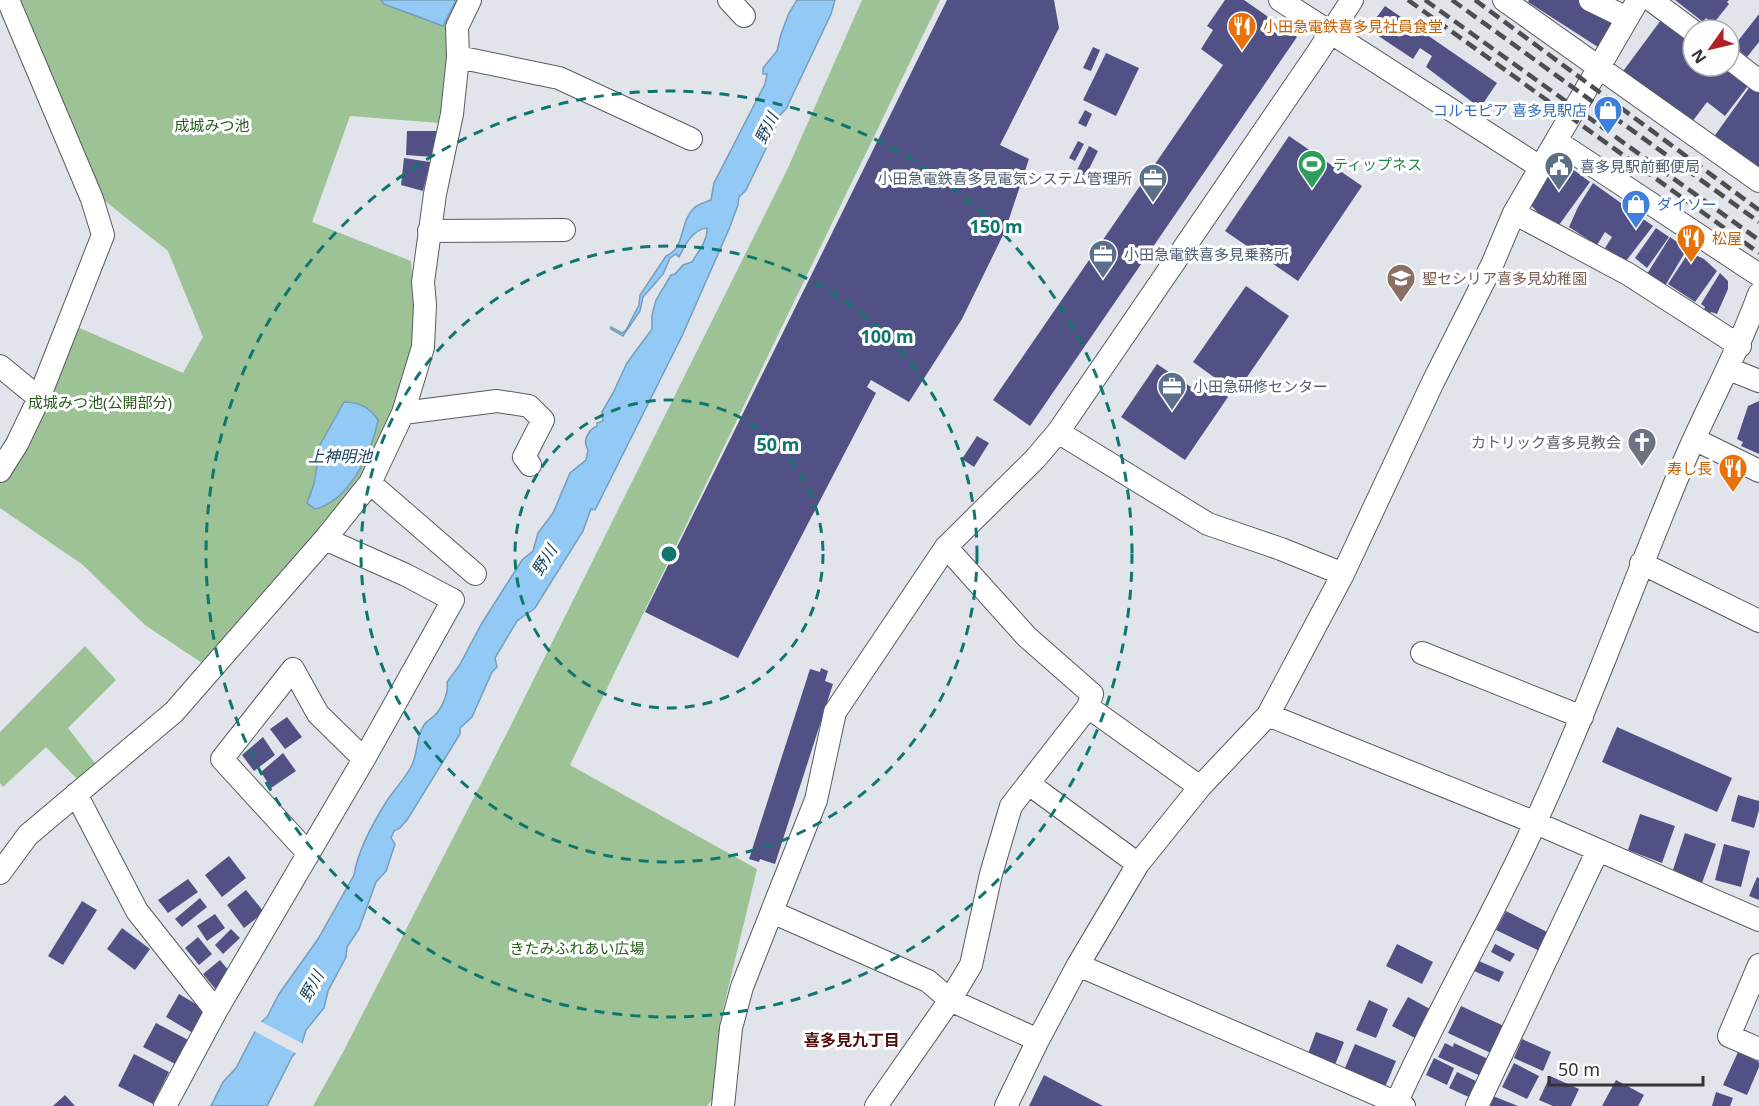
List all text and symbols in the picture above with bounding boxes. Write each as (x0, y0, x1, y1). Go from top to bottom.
restaurant icon: 小田急電鉄喜多見社員食堂 (1226, 10, 1258, 52)
place label: 小田急電鉄喜多見社員食堂 (1263, 16, 1443, 36)
north arrow (1681, 18, 1741, 78)
text: N (1686, 45, 1711, 68)
shop icon: コルモピア 喜多見駅店 (1592, 94, 1624, 136)
place label: コルモピア 喜多見駅店 (1433, 100, 1587, 120)
water label: 野川 (749, 107, 784, 147)
park label: 成城みつ池 (174, 115, 250, 135)
sports icon: ティップネス (1296, 148, 1328, 190)
public building icon: 喜多見駅前郵便局 (1543, 150, 1575, 192)
place label: ティップネス (1333, 154, 1422, 174)
place label: 喜多見駅前郵便局 (1580, 156, 1700, 176)
office icon: 小田急電鉄喜多見電気システム管理所 (1137, 162, 1169, 204)
place label: 小田急電鉄喜多見電気システム管理所 (877, 168, 1132, 188)
shop icon: ダイソー (1620, 188, 1652, 230)
place label: ダイソー (1657, 194, 1717, 214)
text: 150 m (969, 214, 1023, 238)
restaurant icon: 松屋 (1675, 222, 1707, 264)
place label: 松屋 (1712, 228, 1742, 248)
office icon: 小田急電鉄喜多見乗務所 (1087, 238, 1119, 280)
place label: 小田急電鉄喜多見乗務所 (1124, 244, 1289, 264)
school or university icon: 聖セシリア喜多見幼稚園 (1385, 262, 1417, 304)
place label: 聖セシリア喜多見幼稚園 (1422, 268, 1587, 288)
text: 100 m (860, 324, 914, 348)
office icon: 小田急研修センター (1156, 370, 1188, 412)
place label: 小田急研修センター (1193, 376, 1328, 396)
park label: 成城みつ池(公開部分) (28, 392, 172, 412)
church icon: カトリック喜多見教会 (1626, 426, 1658, 468)
text: 50 m (757, 432, 799, 456)
place label: カトリック喜多見教会 (1471, 432, 1621, 452)
water label: 上神明池 (308, 445, 374, 467)
restaurant icon: 寿し長 (1717, 452, 1749, 494)
place label: 寿し長 (1667, 458, 1712, 478)
water label: 野川 (526, 539, 563, 579)
centre of rings (659, 544, 679, 564)
park label: きたみふれあい広場 (509, 938, 645, 958)
water label: 野川 (294, 965, 329, 1005)
district label: 喜多見九丁目 (804, 1029, 900, 1051)
scale bar (1549, 1049, 1704, 1087)
text: 50 m (1558, 1057, 1600, 1081)

